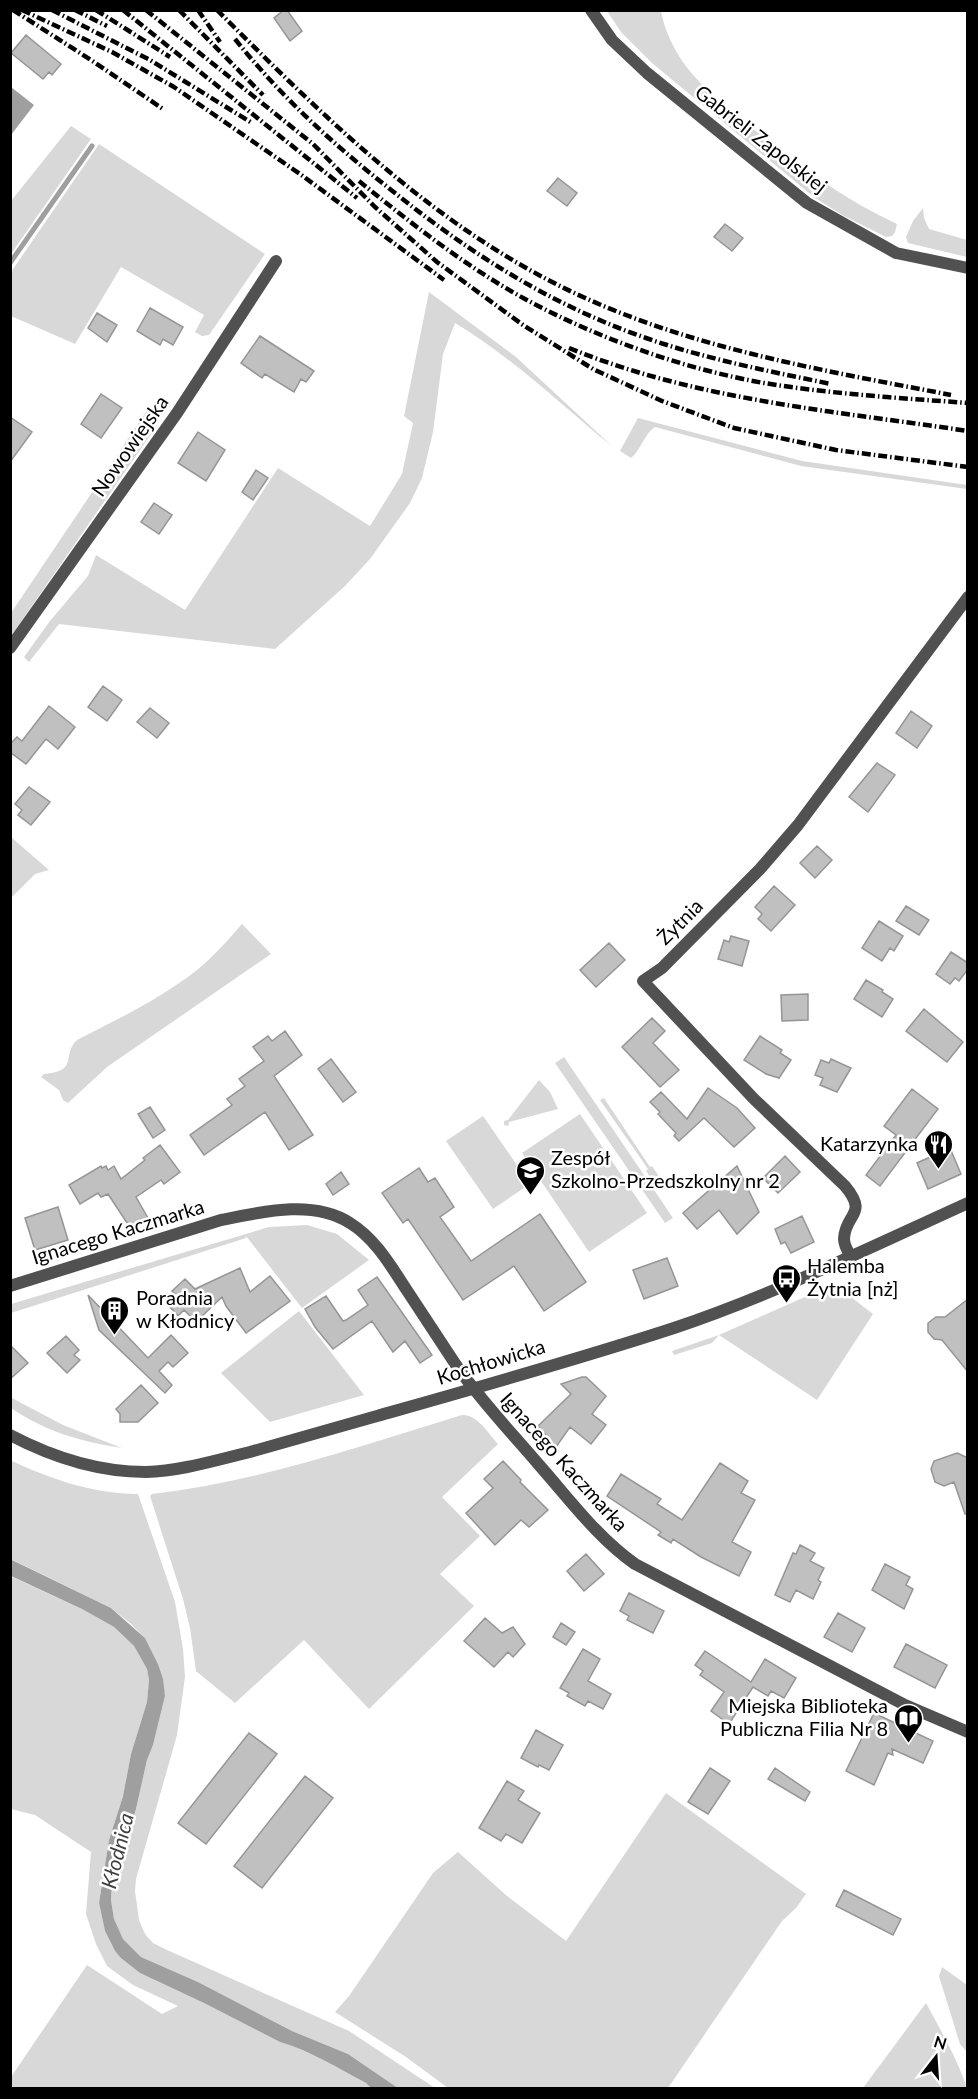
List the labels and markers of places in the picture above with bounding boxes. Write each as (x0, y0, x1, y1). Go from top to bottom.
restaurant icon: Katarzynka (923, 1128, 955, 1170)
place label: Katarzynka (820, 1131, 918, 1155)
place label: Zespół Szkolno-Przedszkolny nr 2 (551, 1145, 780, 1192)
school or university icon: Zespół Szkolno-Przedszkolny nr 2 (514, 1154, 546, 1196)
place label: Halemba Żytnia [nż] (807, 1253, 898, 1300)
bus stop icon: Halemba Żytnia [nż] (770, 1262, 802, 1304)
place label: Poradnia w Kłodnicy (136, 1285, 235, 1332)
building icon: Poradnia w Kłodnicy (99, 1294, 131, 1336)
place label: Miejska Biblioteka Publiczna Filia Nr 8 (720, 1693, 888, 1740)
library icon: Miejska Biblioteka Publiczna Filia Nr 8 (893, 1702, 925, 1744)

